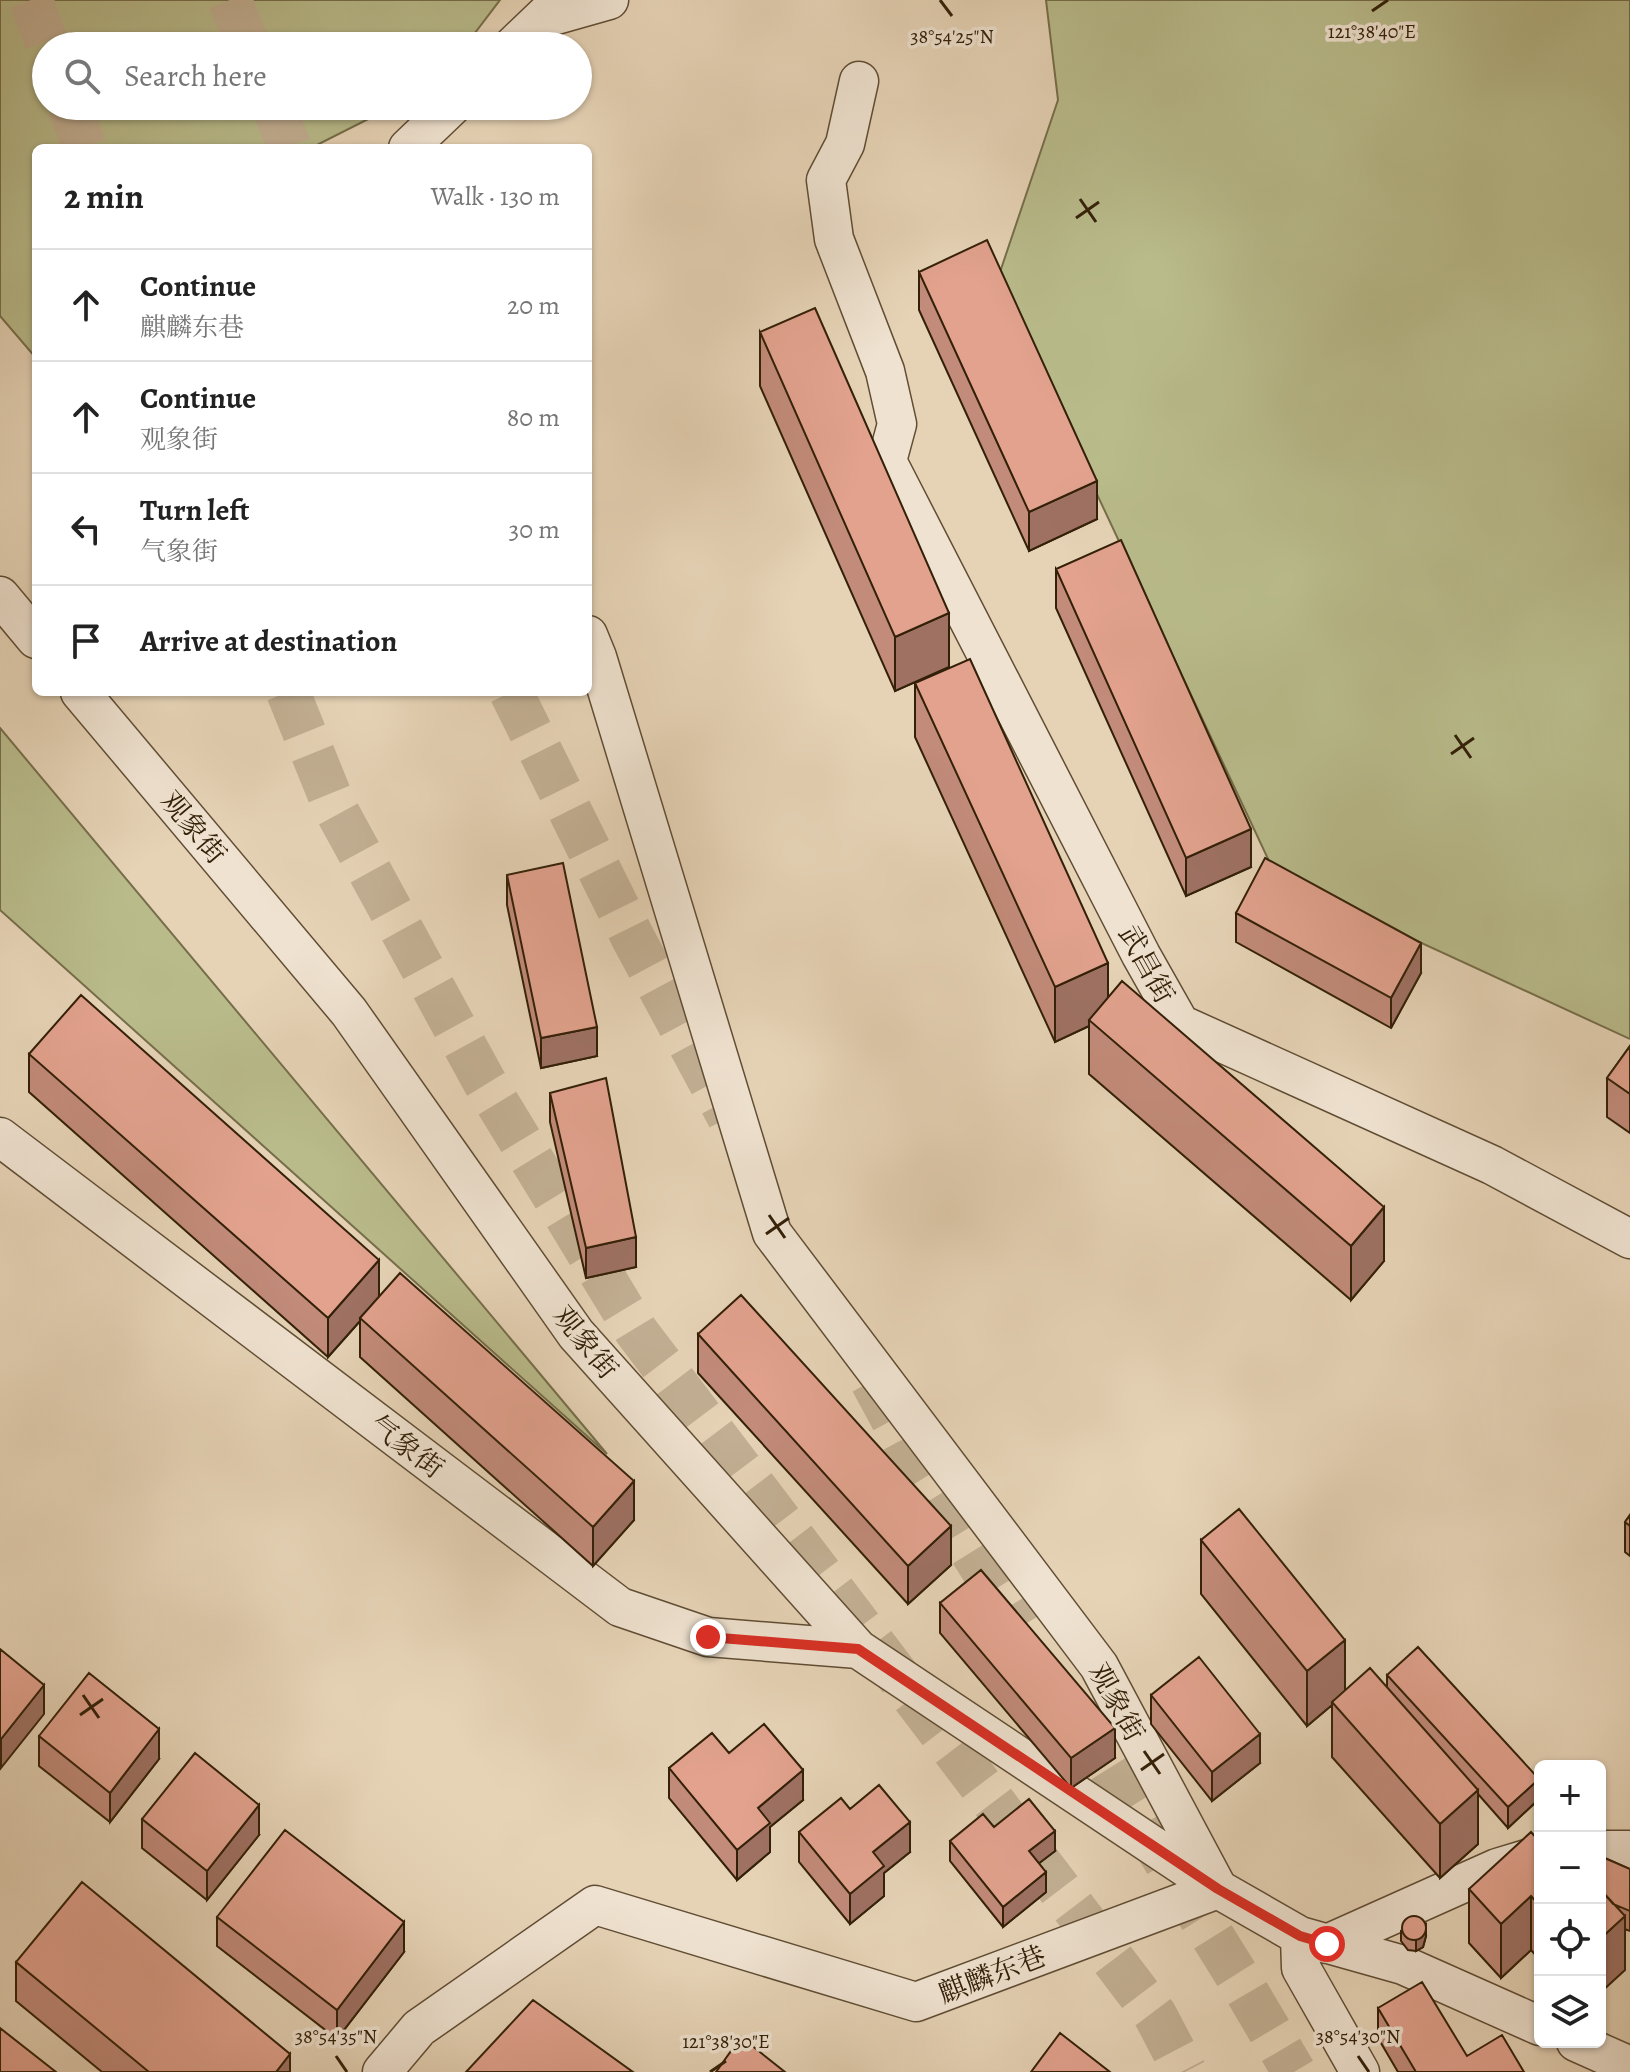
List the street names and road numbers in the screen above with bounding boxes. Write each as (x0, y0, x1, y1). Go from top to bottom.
street label: 观象街 (152, 783, 235, 872)
street label: 武昌街 (1109, 919, 1183, 1010)
street label: 观象街 (544, 1298, 626, 1387)
street label: 气象街 (361, 1406, 451, 1487)
street label: 观象街 (1079, 1657, 1153, 1748)
street label: 麒麟东巷 (933, 1937, 1051, 2013)

